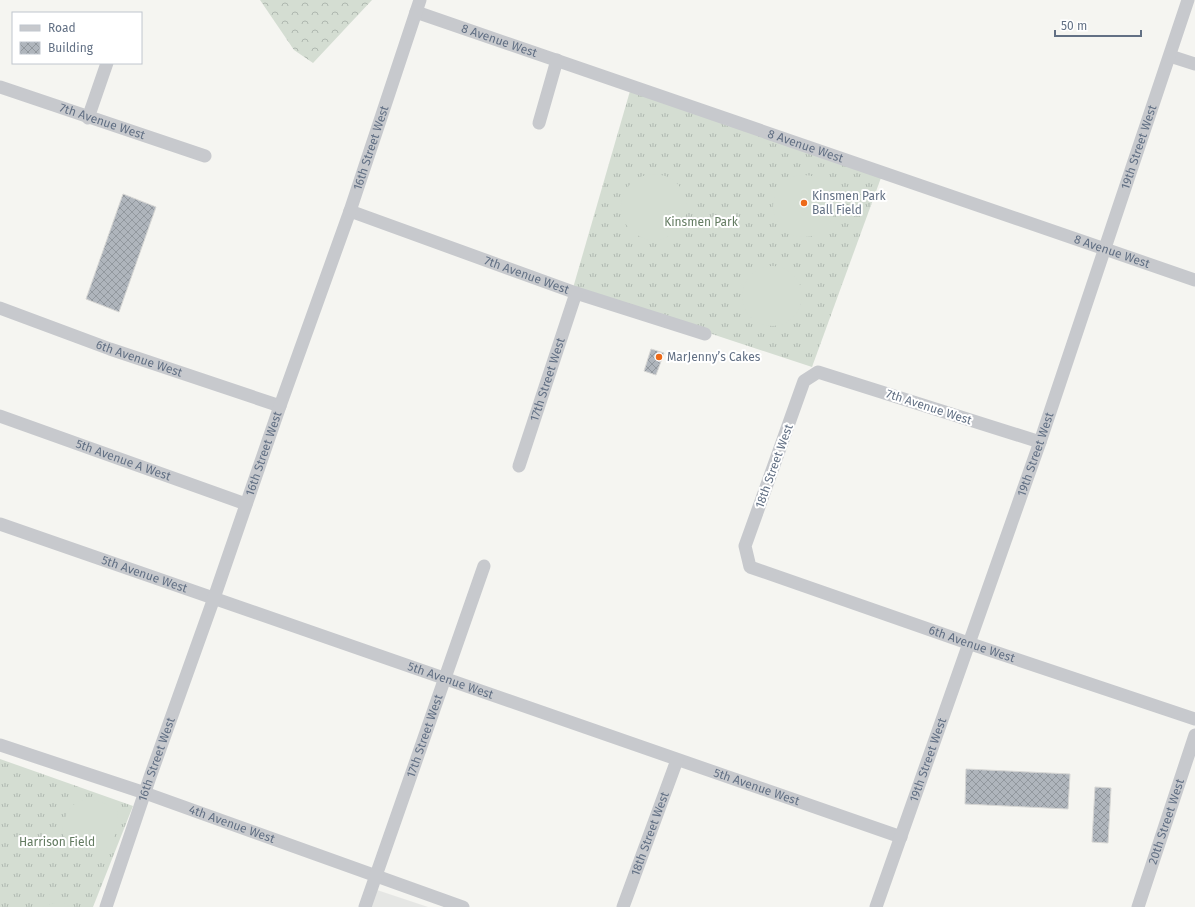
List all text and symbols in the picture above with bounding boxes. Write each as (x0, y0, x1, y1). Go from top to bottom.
legend (12, 12, 142, 64)
scale bar (1055, 12, 1141, 38)
text: 50 m (1061, 19, 1087, 33)
text: Road (48, 21, 76, 35)
street label: 8 Avenue West (460, 21, 540, 60)
text: Building (48, 41, 94, 55)
street label: 7th Avenue West (58, 101, 148, 143)
street label: 16th Street West (350, 103, 392, 192)
street label: 19th Street West (1118, 103, 1160, 191)
street label: 8 Avenue West (766, 127, 846, 166)
place label: Kinsmen Park Ball Field (812, 189, 887, 217)
marker: Kinsmen Park Ball Field (799, 198, 809, 208)
park label: Kinsmen Park (664, 215, 739, 229)
street label: 8 Avenue West (1072, 232, 1152, 271)
street label: 7th Avenue West (482, 253, 572, 297)
street label: 17th Street West (527, 335, 568, 423)
street label: 6th Avenue West (94, 337, 185, 380)
place label: MarJenny’s Cakes (667, 350, 761, 364)
marker: MarJenny’s Cakes (654, 352, 664, 362)
street label: 7th Avenue West (884, 387, 974, 428)
street label: 16th Street West (243, 409, 285, 498)
street label: 19th Street West (1014, 410, 1057, 498)
street label: 18th Street West (752, 421, 796, 510)
street label: 5th Avenue A West (74, 437, 173, 484)
street label: 5th Avenue West (100, 553, 190, 596)
street label: 6th Avenue West (927, 623, 1017, 665)
street label: 5th Avenue West (406, 659, 496, 702)
street label: 17th Street West (404, 692, 446, 780)
street label: 16th Street West (135, 715, 178, 803)
street label: 19th Street West (907, 715, 949, 804)
street label: 5th Avenue West (712, 765, 802, 808)
street label: 20th Street West (1146, 776, 1187, 866)
street label: 18th Street West (628, 789, 672, 878)
street label: 4th Avenue West (187, 802, 277, 846)
park label: Harrison Field (19, 835, 95, 849)

